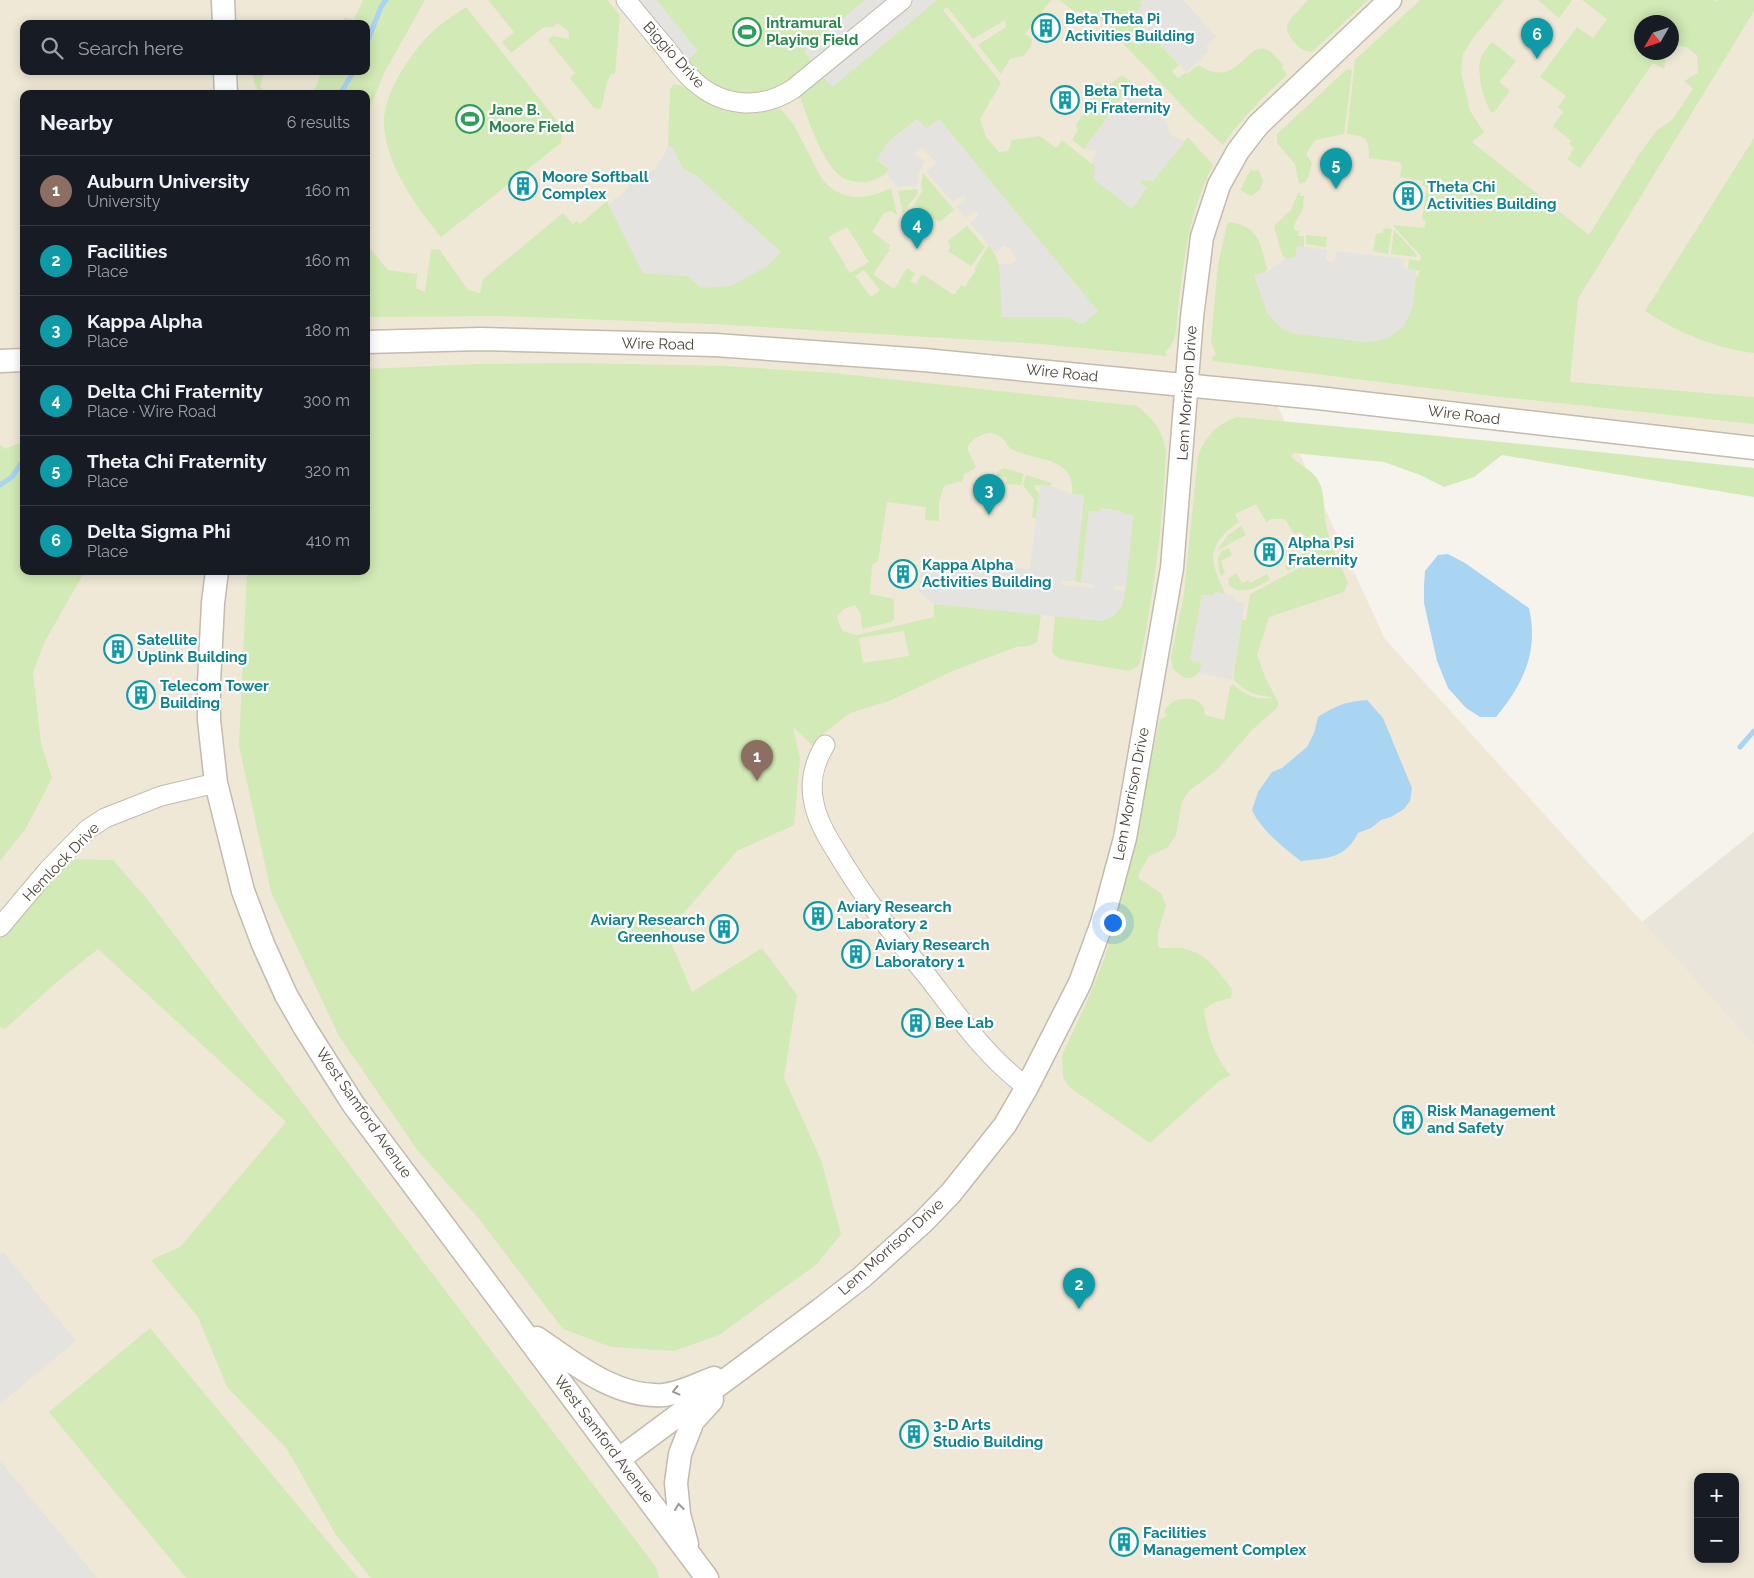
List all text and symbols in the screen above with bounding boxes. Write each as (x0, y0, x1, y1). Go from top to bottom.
place label: Beta Theta Pi Activities Building (1065, 10, 1195, 45)
building icon: Beta Theta Pi Activities Building (1031, 13, 1061, 43)
place label: Intramural Playing Field (766, 14, 859, 49)
north arrow (1634, 15, 1679, 60)
sports icon: Intramural Playing Field (732, 17, 762, 47)
street label: Biggio Drive (639, 18, 709, 92)
pin: 6 (1521, 18, 1553, 59)
search box (20, 20, 370, 75)
icon: search (38, 34, 66, 62)
text: Search here (78, 37, 184, 59)
place label: Beta Theta Pi Fraternity (1084, 82, 1171, 117)
building icon: Beta Theta Pi Fraternity (1050, 85, 1080, 115)
place label: Jane B. Moore Field (489, 101, 574, 136)
sports icon: Jane B. Moore Field (455, 104, 485, 134)
text: Nearby (40, 110, 113, 135)
text: 6 results (287, 113, 350, 132)
pin: 5 (1320, 148, 1352, 189)
place label: Moore Softball Complex (542, 168, 649, 203)
text: Auburn University (87, 170, 250, 192)
building icon: Moore Softball Complex (508, 171, 538, 201)
place label: Theta Chi Activities Building (1427, 178, 1557, 213)
text: 1 (52, 181, 60, 200)
text: 160 m (305, 181, 350, 200)
building icon: Theta Chi Activities Building (1393, 181, 1423, 211)
text: University (87, 192, 160, 211)
pin: 4 (901, 208, 933, 249)
text: Facilities (87, 240, 167, 262)
text: 2 (51, 251, 61, 270)
text: 160 m (305, 251, 350, 270)
text: Place (87, 262, 128, 281)
text: Kappa Alpha (87, 310, 203, 332)
text: 3 (52, 321, 60, 340)
text: 180 m (305, 321, 350, 340)
street label: Lem Morrison Drive (1173, 325, 1201, 461)
text: Place (87, 332, 128, 351)
street label: Wire Road (622, 334, 694, 354)
street label: Wire Road (1025, 360, 1099, 386)
text: Delta Chi Fraternity (87, 380, 263, 402)
text: 4 (51, 391, 61, 410)
text: 300 m (303, 391, 350, 410)
text: Place · Wire Road (87, 402, 216, 421)
street label: Wire Road (1427, 402, 1501, 428)
text: Theta Chi Fraternity (87, 450, 267, 472)
text: 5 (52, 461, 60, 480)
text: 320 m (305, 461, 350, 480)
text: Place (87, 472, 128, 491)
pin: 3 (973, 474, 1005, 515)
text: Delta Sigma Phi (87, 520, 231, 542)
text: 6 (51, 531, 61, 550)
text: 410 m (306, 531, 350, 550)
place label: Alpha Psi Fraternity (1288, 534, 1359, 569)
building icon: Alpha Psi Fraternity (1254, 537, 1284, 567)
text: Place (87, 542, 128, 561)
place label: Kappa Alpha Activities Building (922, 556, 1052, 591)
building icon: Kappa Alpha Activities Building (888, 559, 918, 589)
place label: Satellite Uplink Building (137, 631, 247, 666)
building icon: Satellite Uplink Building (103, 634, 133, 664)
place label: Telecom Tower Building (160, 677, 269, 712)
building icon: Telecom Tower Building (126, 680, 156, 710)
street label: Lem Morrison Drive (1109, 726, 1153, 862)
pin: 1 (741, 740, 773, 781)
street label: Hemlock Drive (19, 819, 103, 905)
place label: Aviary Research Laboratory 2 (837, 898, 951, 933)
building icon: Aviary Research Laboratory 2 (803, 901, 833, 931)
your location (1100, 910, 1126, 936)
place label: Aviary Research Greenhouse (591, 911, 705, 946)
building icon: Aviary Research Greenhouse (709, 914, 739, 944)
place label: Aviary Research Laboratory 1 (875, 936, 989, 971)
building icon: Aviary Research Laboratory 1 (841, 939, 871, 969)
building icon: Bee Lab (901, 1008, 931, 1038)
place label: Bee Lab (935, 1014, 994, 1032)
street label: West Samford Avenue (312, 1045, 416, 1182)
place label: Risk Management and Safety (1427, 1102, 1556, 1137)
building icon: Risk Management and Safety (1393, 1105, 1423, 1135)
street label: Lem Morrison Drive (835, 1195, 947, 1299)
pin: 2 (1063, 1268, 1095, 1309)
street label: West Samford Avenue (550, 1372, 658, 1506)
one-way arrow (672, 1385, 681, 1396)
place label: 3-D Arts Studio Building (933, 1416, 1043, 1451)
building icon: 3-D Arts Studio Building (899, 1419, 929, 1449)
map controls (1694, 1473, 1739, 1563)
button: + (1694, 1473, 1739, 1518)
one-way arrow (674, 1503, 685, 1511)
button: − (1694, 1518, 1739, 1563)
place label: Facilities Management Complex (1143, 1524, 1306, 1559)
building icon: Facilities Management Complex (1109, 1527, 1139, 1557)

